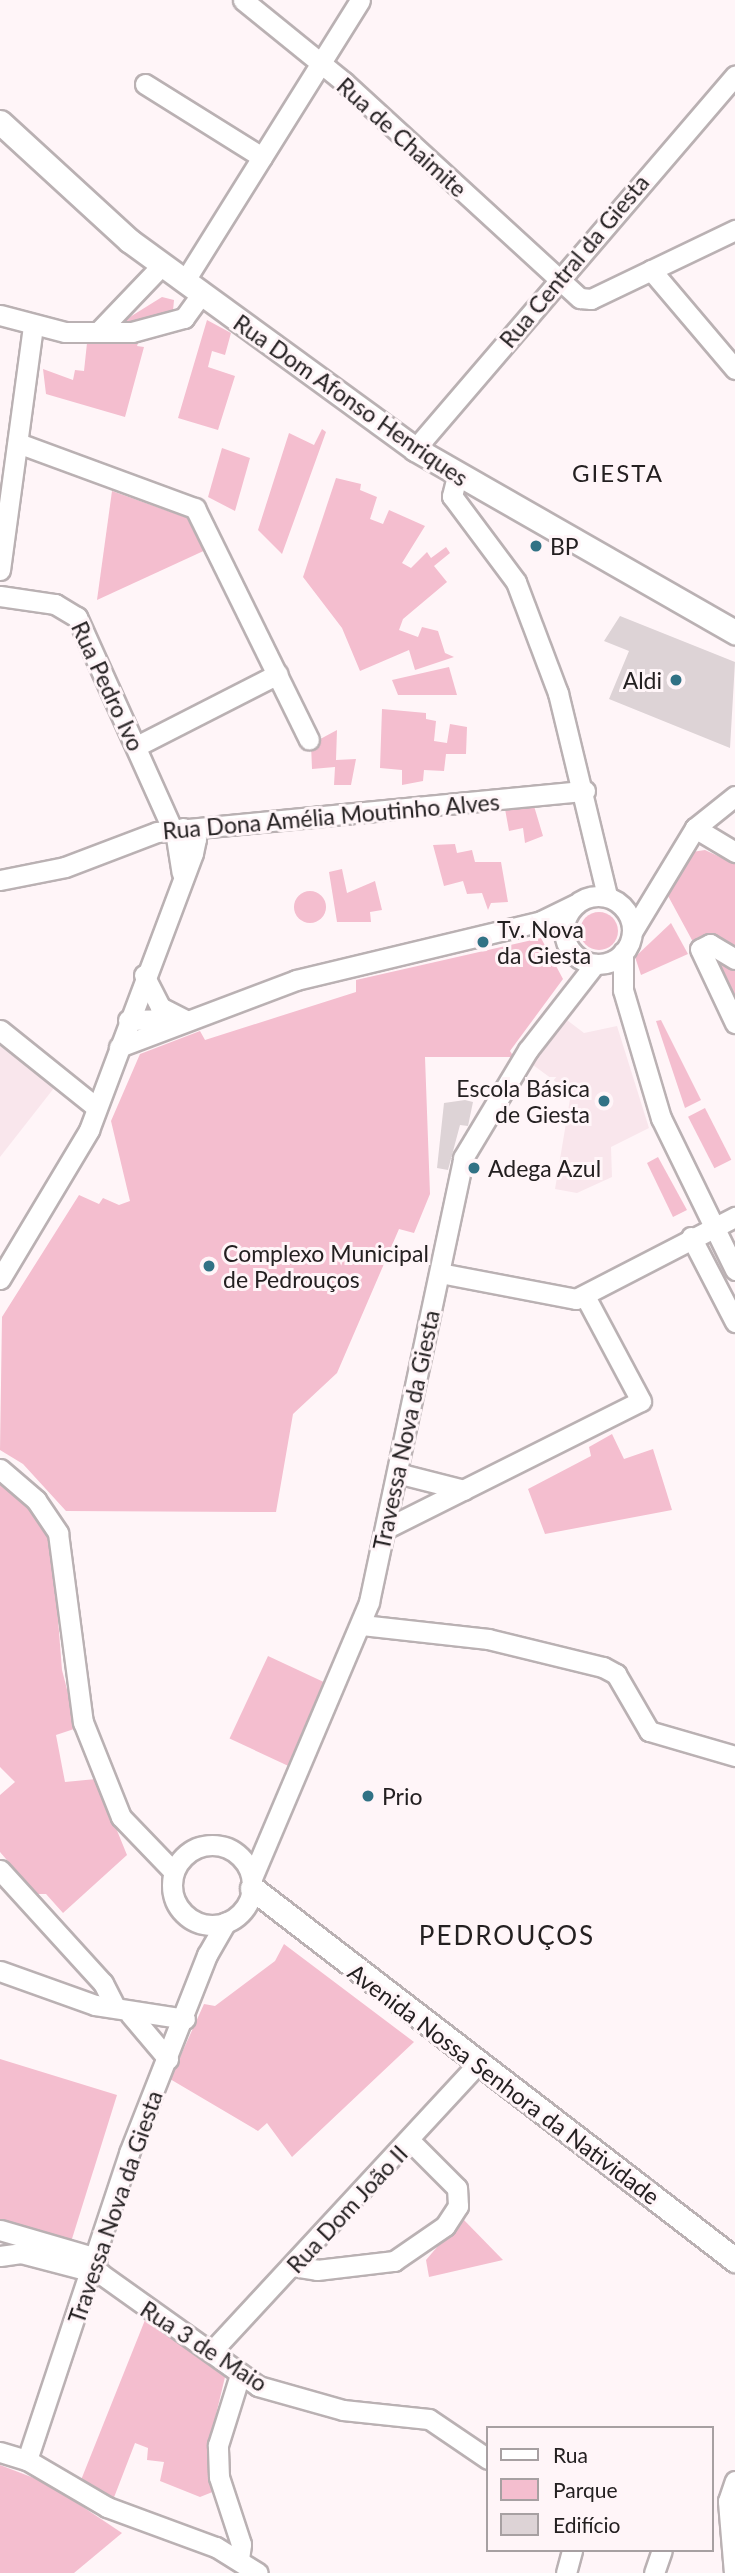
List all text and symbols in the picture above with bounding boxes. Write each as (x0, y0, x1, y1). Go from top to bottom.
street label: Rua de Chaimite (331, 72, 473, 202)
street label: Rua Central da Giesta (494, 169, 654, 353)
street label: Rua Dom Afonso Henriques (228, 308, 474, 492)
district label: GIESTA (573, 459, 663, 487)
place label: BP (550, 532, 579, 560)
marker: BP (528, 538, 544, 554)
street label: Rua Pedro Ivo (66, 617, 150, 755)
place label: Aldi (623, 666, 662, 694)
marker: Aldi (668, 672, 684, 688)
street label: Rua Dona Amélia Moutinho Alves (161, 787, 501, 845)
place label: Tv. Nova da Giesta (497, 915, 591, 969)
marker: Tv. Nova da Giesta (475, 934, 491, 950)
place label: Escola Básica de Giesta (456, 1074, 590, 1128)
marker: Escola Básica de Giesta (596, 1093, 612, 1109)
place label: Adega Azul (488, 1154, 602, 1182)
marker: Adega Azul (466, 1160, 482, 1176)
place label: Complexo Municipal de Pedrouços (223, 1239, 429, 1293)
marker: Complexo Municipal de Pedrouços (201, 1258, 217, 1274)
street label: Travessa Nova da Giesta (367, 1308, 445, 1552)
place label: Prio (382, 1782, 423, 1810)
marker: Prio (360, 1788, 376, 1804)
district label: PEDROUÇOS (420, 1920, 594, 1952)
street label: Avenida Nossa Senhora da Natividade (343, 1958, 665, 2210)
street label: Travessa Nova da Giesta (62, 2087, 168, 2327)
street label: Rua Dom João II (281, 2139, 413, 2279)
street label: Rua 3 de Maio (136, 2295, 272, 2397)
legend (486, 2426, 714, 2552)
text: Rua (553, 2442, 588, 2467)
text: Parque (553, 2477, 618, 2502)
text: Edifício (553, 2512, 620, 2537)

